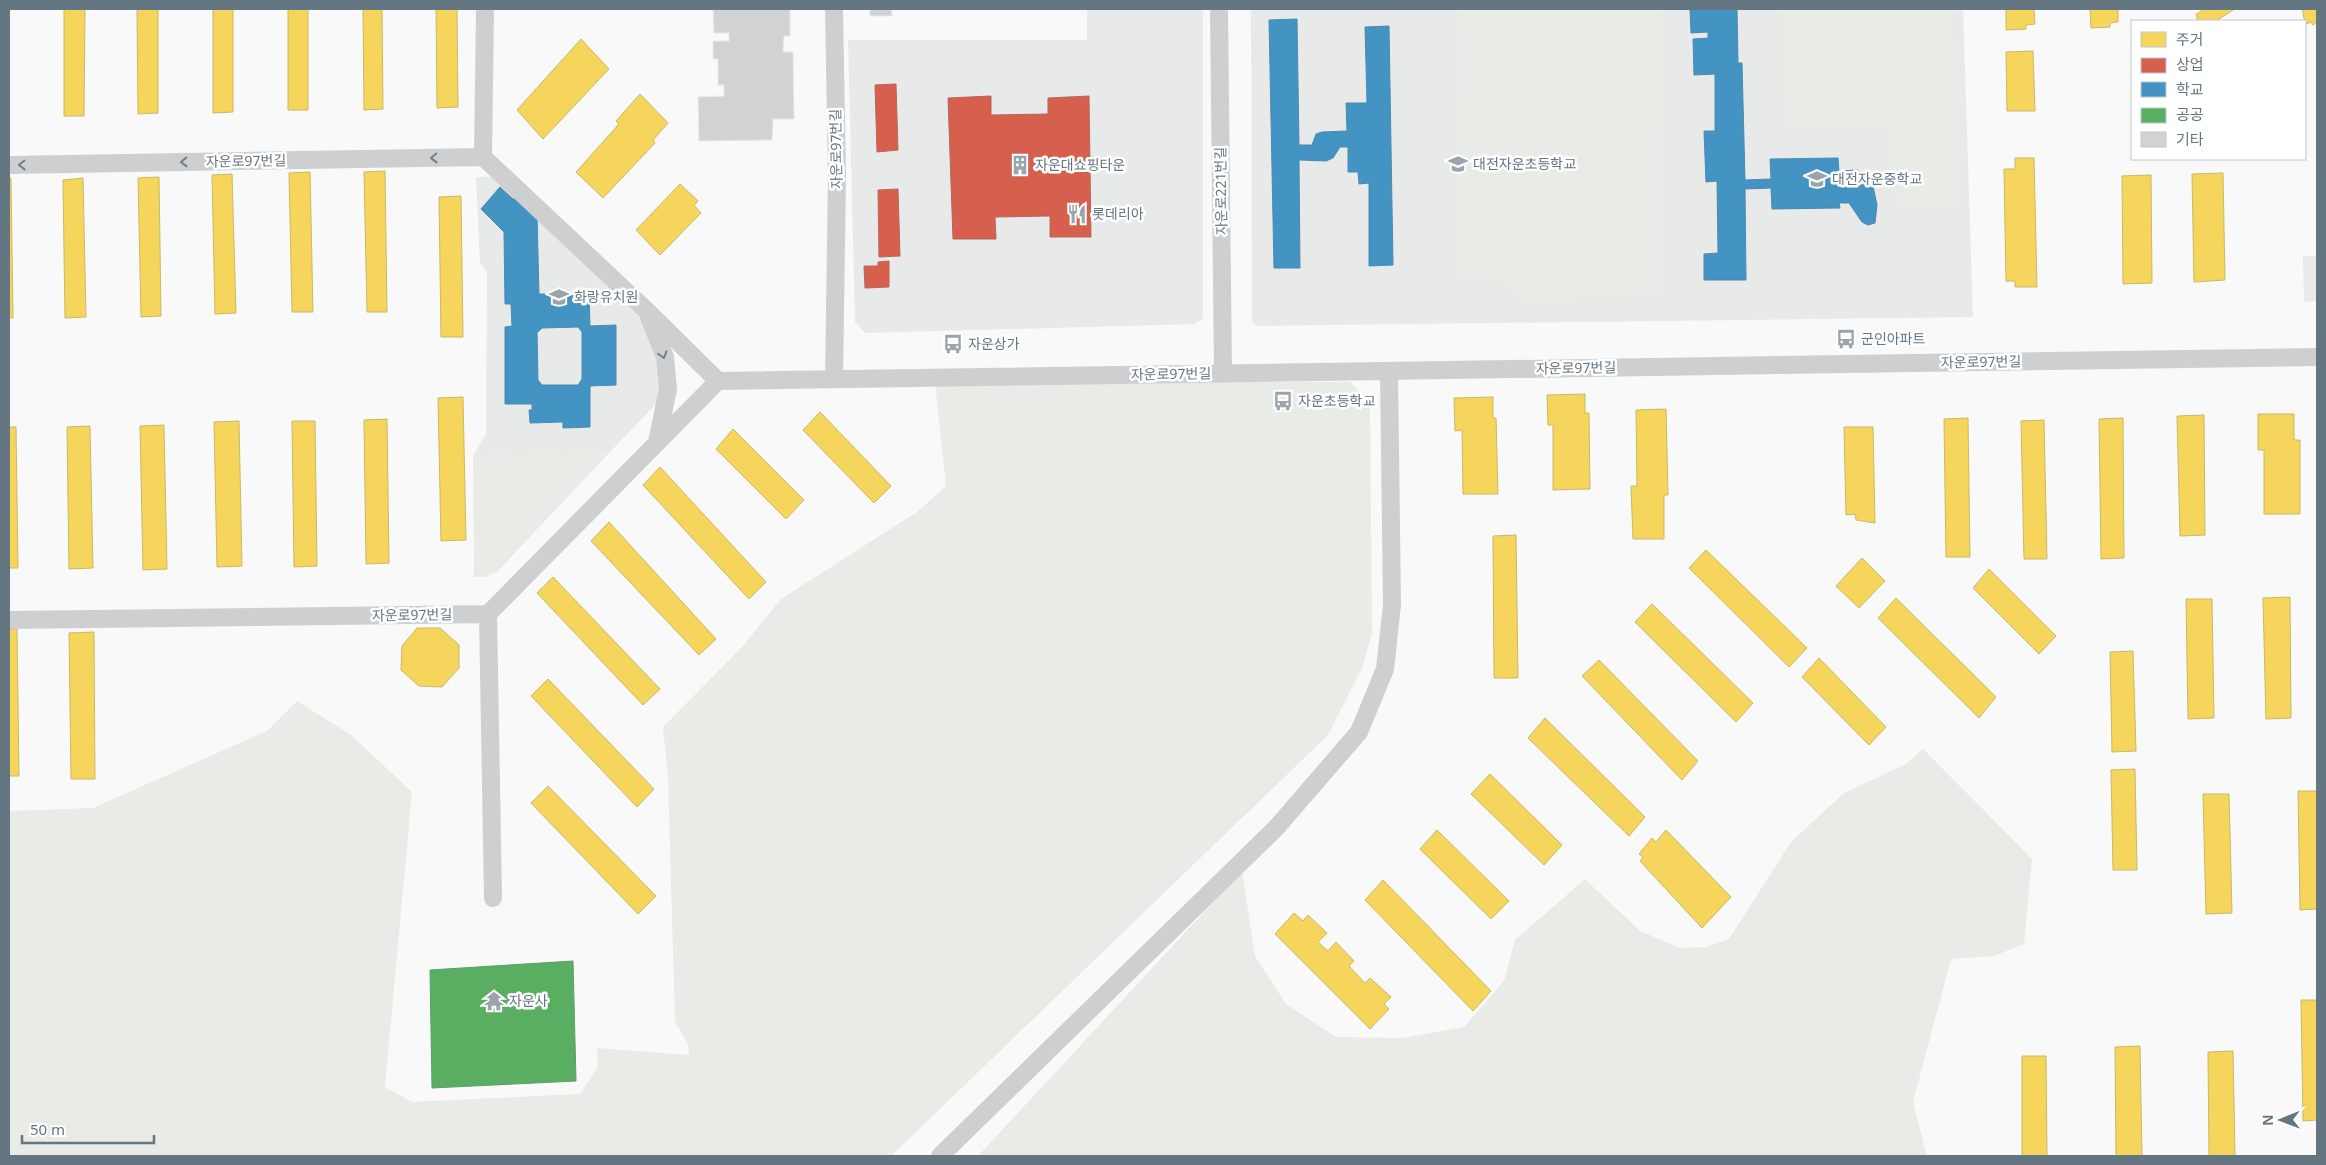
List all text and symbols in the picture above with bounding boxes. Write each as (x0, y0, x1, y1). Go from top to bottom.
legend (2131, 20, 2306, 160)
text: 주거 (2176, 29, 2204, 49)
text: 상업 (2176, 54, 2204, 74)
text: 학교 (2176, 79, 2204, 99)
text: 공공 (2176, 104, 2204, 124)
street label: 자운로97번길 (825, 109, 846, 189)
text: 기타 (2176, 129, 2204, 149)
street label: 자운로221번길 (1210, 147, 1231, 235)
street label: 자운로97번길 (206, 150, 286, 171)
one-way arrow (430, 153, 438, 164)
school or university icon: 대전자운초등학교 (1447, 153, 1469, 175)
building icon: 자운대쇼핑타운 (1009, 154, 1031, 176)
place label: 대전자운초등학교 (1473, 154, 1576, 173)
place label: 자운대쇼핑타운 (1035, 155, 1125, 174)
one-way arrow (180, 157, 188, 168)
one-way arrow (17, 160, 25, 170)
school or university icon: 대전자운중학교 (1806, 168, 1828, 190)
place label: 대전자운중학교 (1832, 169, 1922, 188)
restaurant icon: 롯데리아 (1066, 203, 1088, 225)
place label: 롯데리아 (1092, 204, 1144, 223)
school or university icon: 화랑유치원 (548, 286, 570, 308)
place label: 화랑유치원 (574, 287, 638, 306)
bus stop icon: 군인아파트 (1835, 328, 1857, 350)
place label: 군인아파트 (1861, 329, 1926, 348)
bus stop icon: 자운상가 (942, 333, 964, 355)
place label: 자운상가 (968, 334, 1020, 353)
one-way arrow (657, 351, 668, 360)
street label: 자운로97번길 (1941, 351, 2021, 372)
street label: 자운로97번길 (1536, 357, 1616, 378)
street label: 자운로97번길 (1131, 363, 1211, 384)
bus stop icon: 자운초등학교 (1272, 390, 1294, 412)
place label: 자운초등학교 (1298, 391, 1375, 410)
street label: 자운로97번길 (372, 604, 452, 625)
temple icon: 자운사 (483, 990, 505, 1012)
place label: 자운사 (509, 991, 548, 1010)
north arrow (2256, 1095, 2306, 1145)
scale bar (22, 1112, 155, 1144)
text: N (2258, 1114, 2277, 1126)
text: 50 m (30, 1119, 65, 1139)

